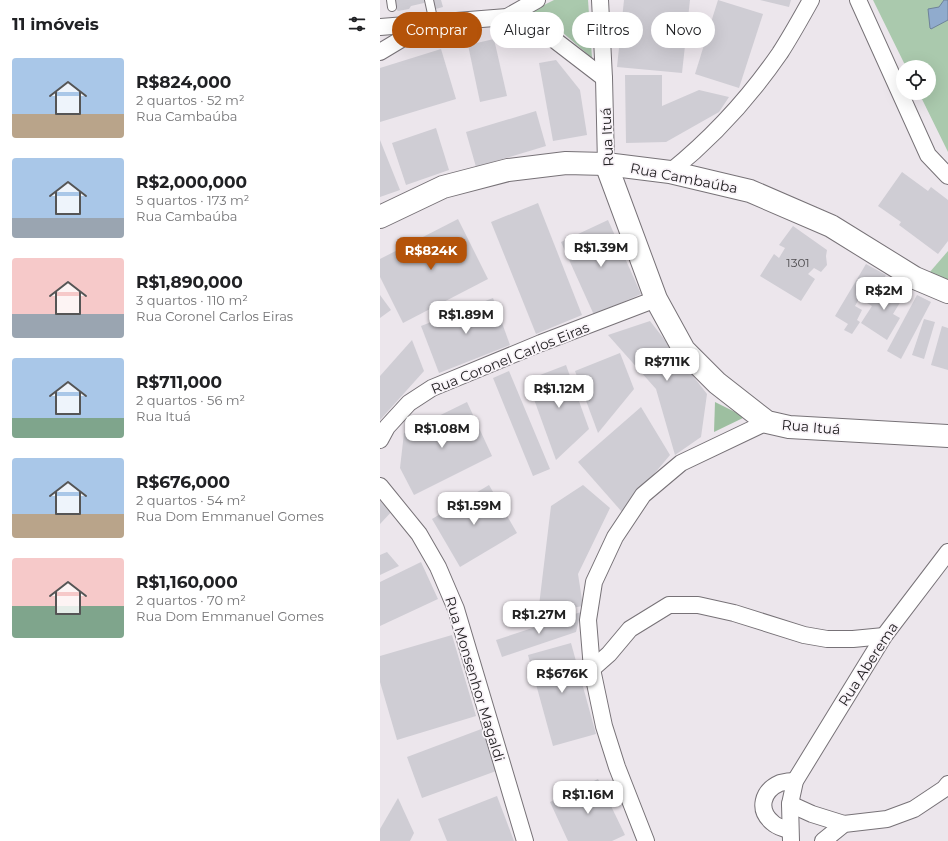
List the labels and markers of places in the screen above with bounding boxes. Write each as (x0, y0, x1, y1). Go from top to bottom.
pin: R$1.39M (564, 234, 638, 268)
pin: R$824K (398, 237, 464, 271)
pin: R$2M (860, 277, 908, 311)
pin: R$1.89M (429, 301, 503, 335)
pin: R$711K (634, 348, 700, 382)
pin: R$1.12M (522, 375, 596, 409)
pin: R$1.08M (405, 415, 479, 449)
pin: R$1.59M (437, 492, 511, 526)
pin: R$1.27M (502, 601, 576, 635)
pin: R$676K (529, 660, 595, 694)
pin: R$1.16M (551, 781, 625, 815)

